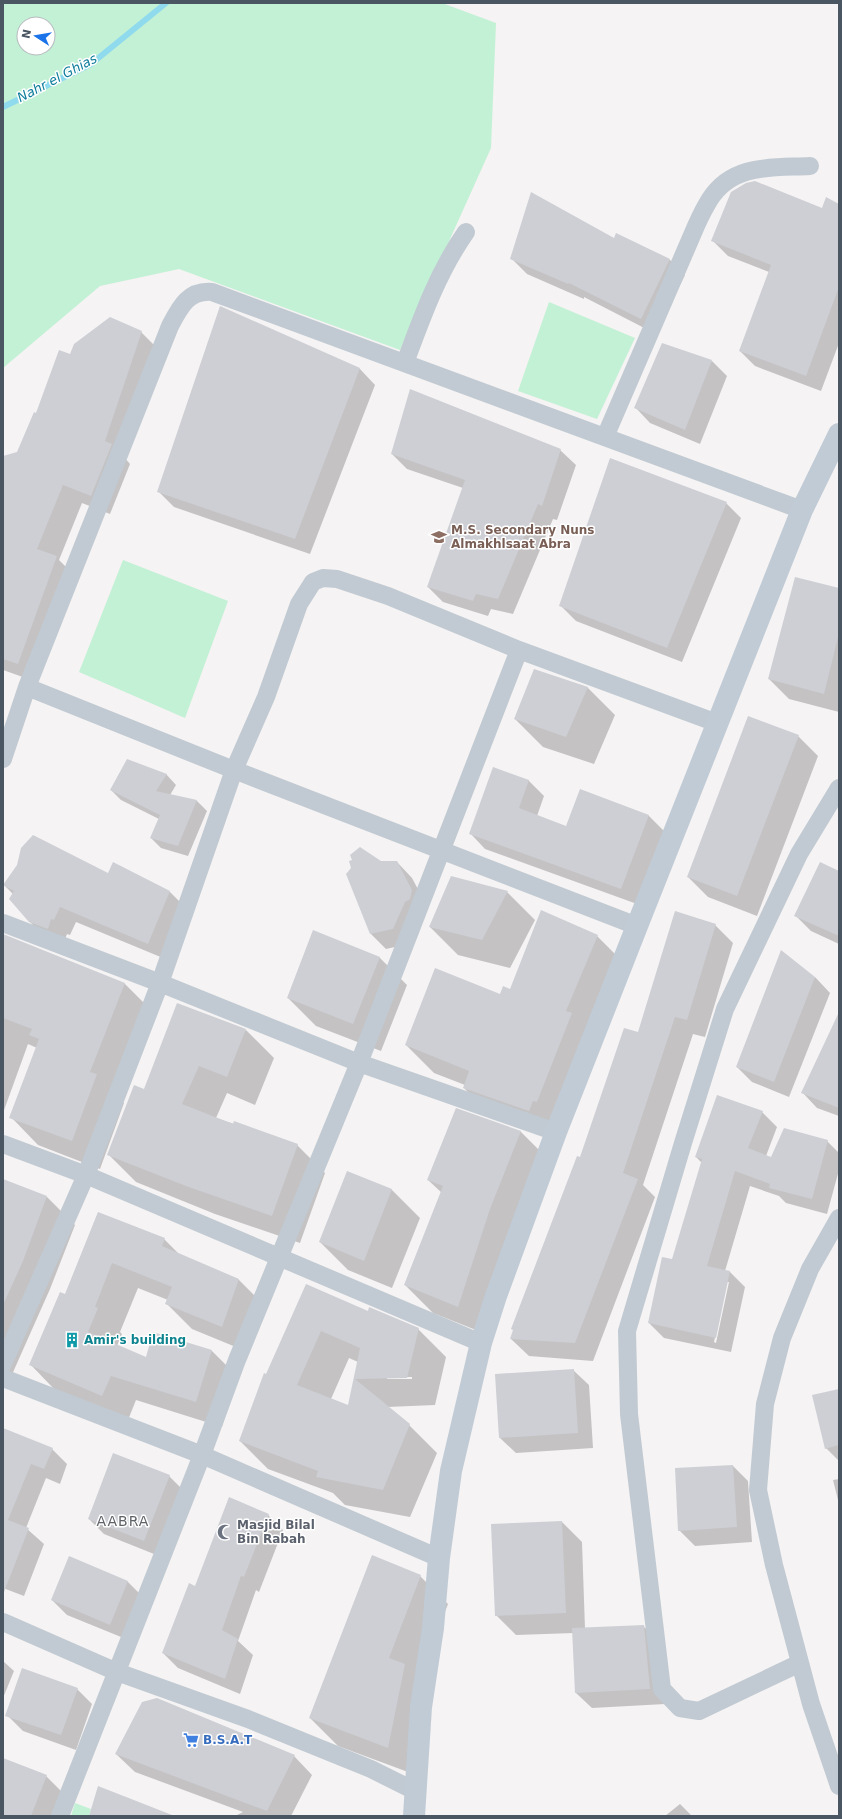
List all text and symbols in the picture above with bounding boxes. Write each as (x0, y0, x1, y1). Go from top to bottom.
north arrow (16, 16, 56, 56)
text: N (19, 28, 34, 40)
water label: Nahr el Ghias (15, 51, 99, 105)
place label: M.S. Secondary Nuns Almakhlsaat Abra (451, 523, 594, 551)
school or university icon: M.S. Secondary Nuns Almakhlsaat Abra (430, 528, 448, 546)
building icon: Amir's building (63, 1331, 81, 1349)
place label: Amir's building (84, 1333, 186, 1347)
district label: AABRA (97, 1513, 149, 1529)
place label: Masjid Bilal Bin Rabah (237, 1518, 315, 1546)
mosque icon: Masjid Bilal Bin Rabah (216, 1523, 234, 1541)
supermarket icon: B.S.A.T (182, 1731, 200, 1749)
place label: B.S.A.T (203, 1733, 253, 1747)

